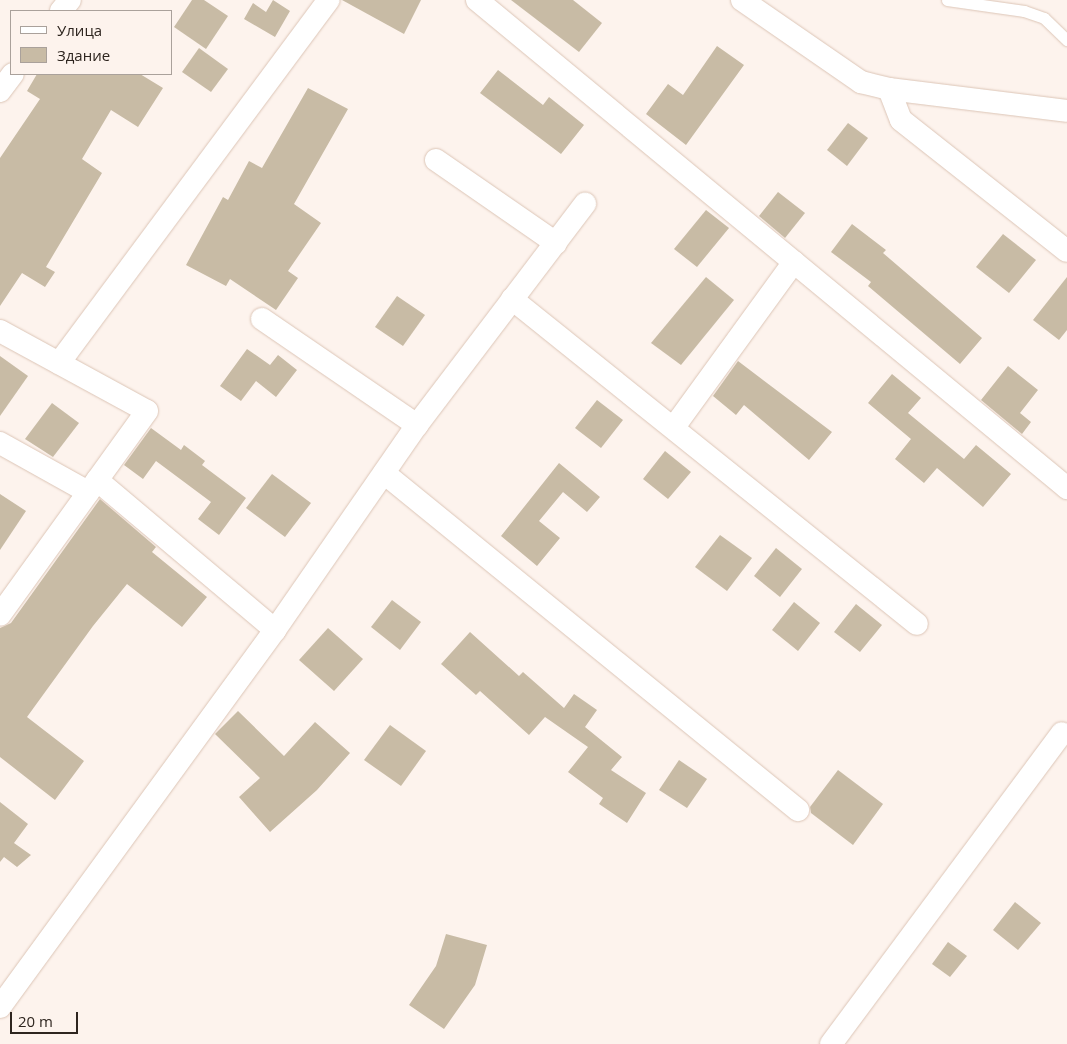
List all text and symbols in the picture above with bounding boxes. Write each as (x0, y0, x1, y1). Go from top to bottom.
legend (10, 10, 172, 75)
text: Улица (57, 20, 102, 40)
text: Здание (57, 45, 110, 65)
scale bar (12, 1002, 80, 1034)
text: 20 m (18, 1011, 53, 1031)

